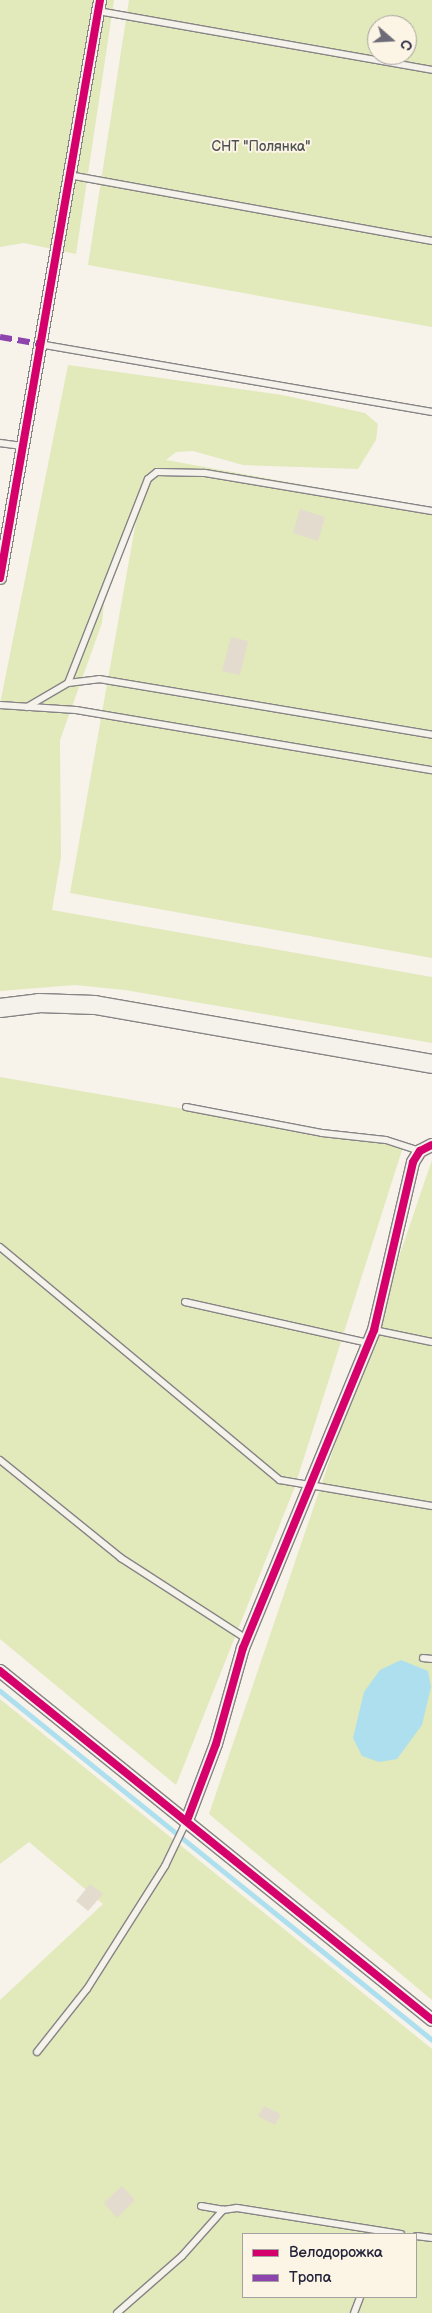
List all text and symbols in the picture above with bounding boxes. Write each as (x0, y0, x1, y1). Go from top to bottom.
north arrow (367, 15, 417, 65)
text: С (396, 37, 415, 52)
park label: СНТ "Полянка" (211, 139, 311, 155)
legend (242, 2233, 417, 2298)
text: Велодорожка (289, 2243, 383, 2262)
text: Тропа (289, 2268, 332, 2287)

